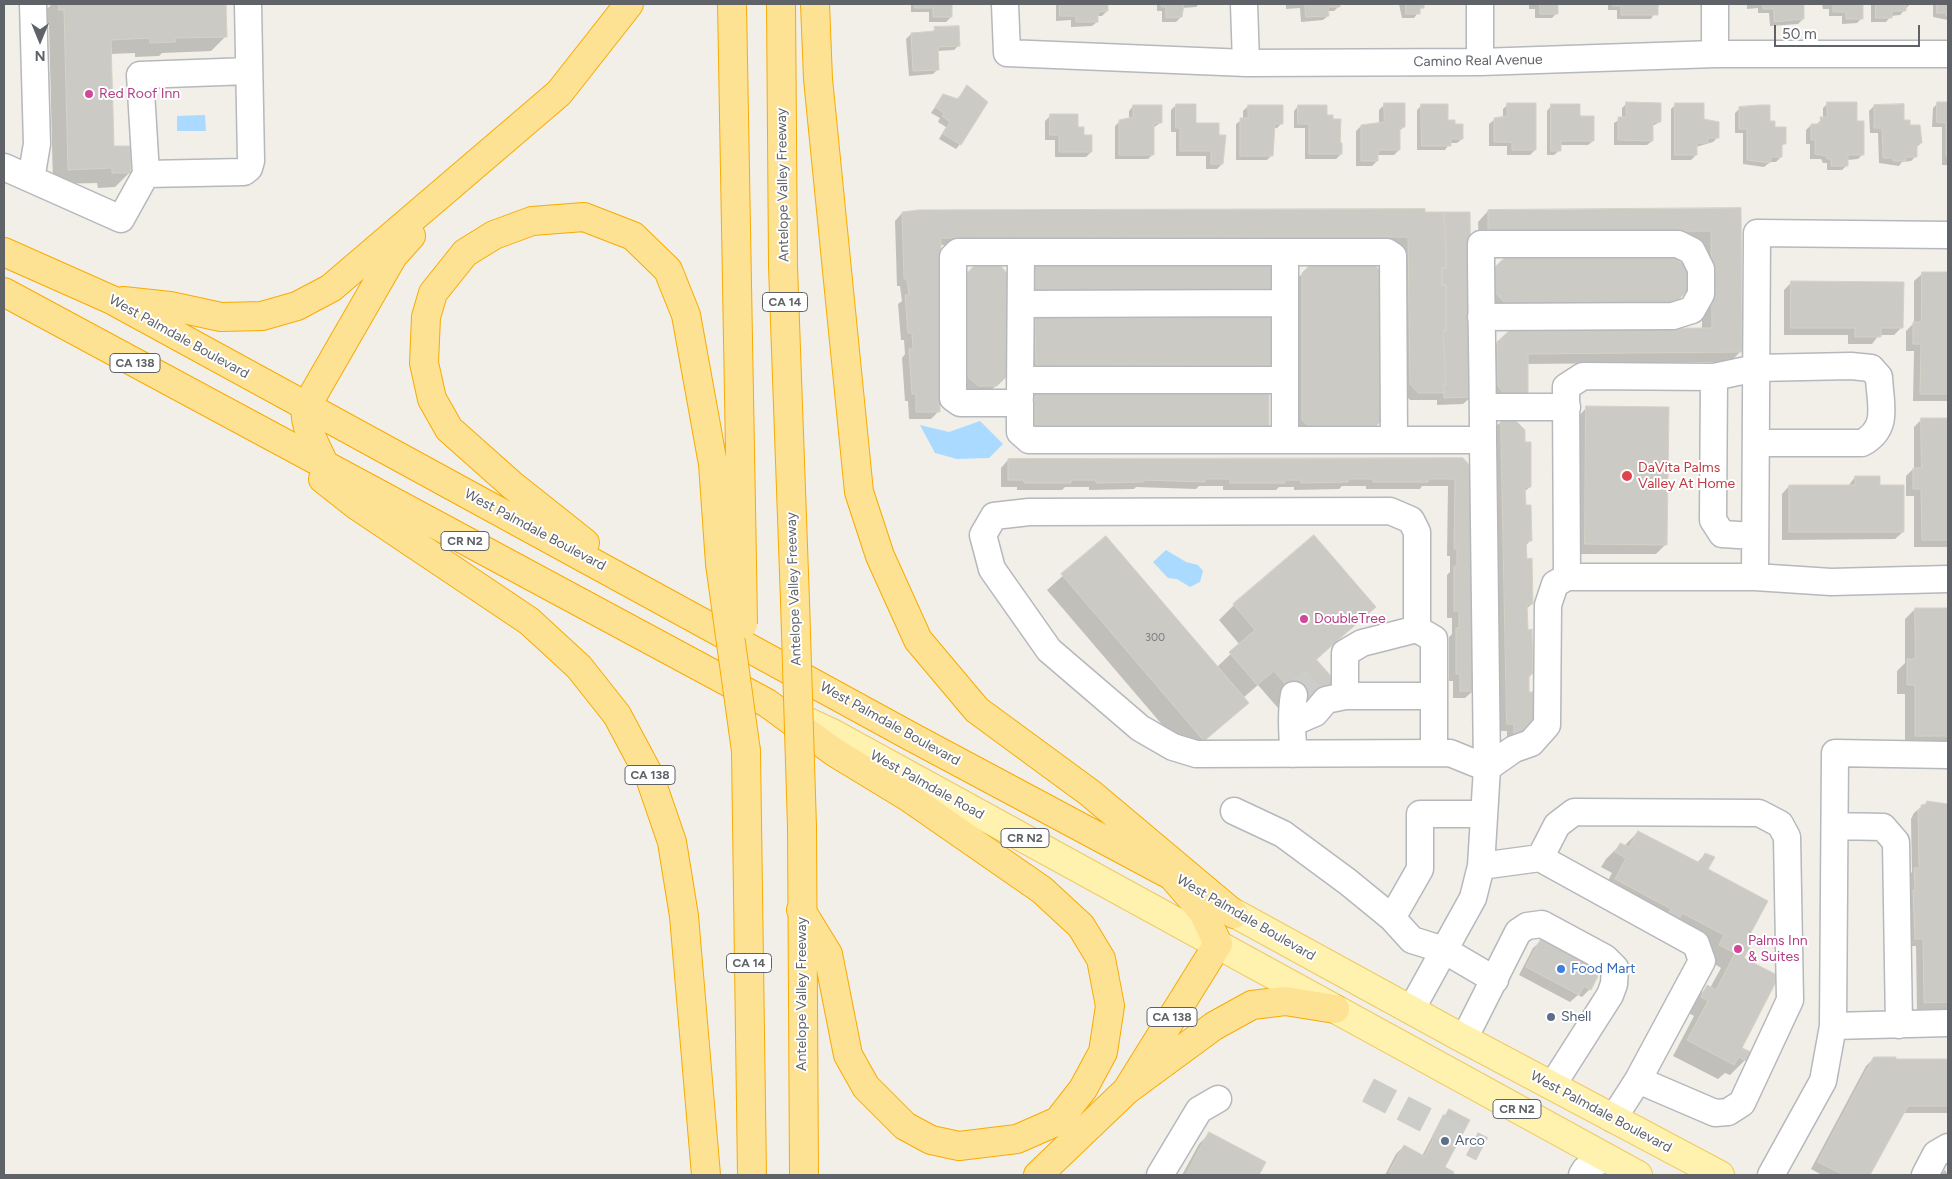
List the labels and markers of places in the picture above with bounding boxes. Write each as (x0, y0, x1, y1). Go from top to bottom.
place label: Red Roof Inn (99, 86, 180, 102)
marker: Red Roof Inn (83, 88, 95, 100)
place label: DaVita Palms Valley At Home (1638, 460, 1735, 492)
marker: DaVita Palms Valley At Home (1620, 469, 1634, 483)
place label: DoubleTree (1314, 611, 1386, 627)
marker: DoubleTree (1298, 613, 1310, 625)
place label: Palms Inn & Suites (1748, 933, 1807, 966)
marker: Palms Inn & Suites (1732, 943, 1744, 955)
place label: Food Mart (1571, 961, 1635, 977)
marker: Food Mart (1555, 963, 1567, 975)
place label: Shell (1561, 1009, 1591, 1025)
marker: Shell (1545, 1011, 1557, 1023)
place label: Arco (1455, 1133, 1485, 1149)
marker: Arco (1439, 1135, 1451, 1147)

